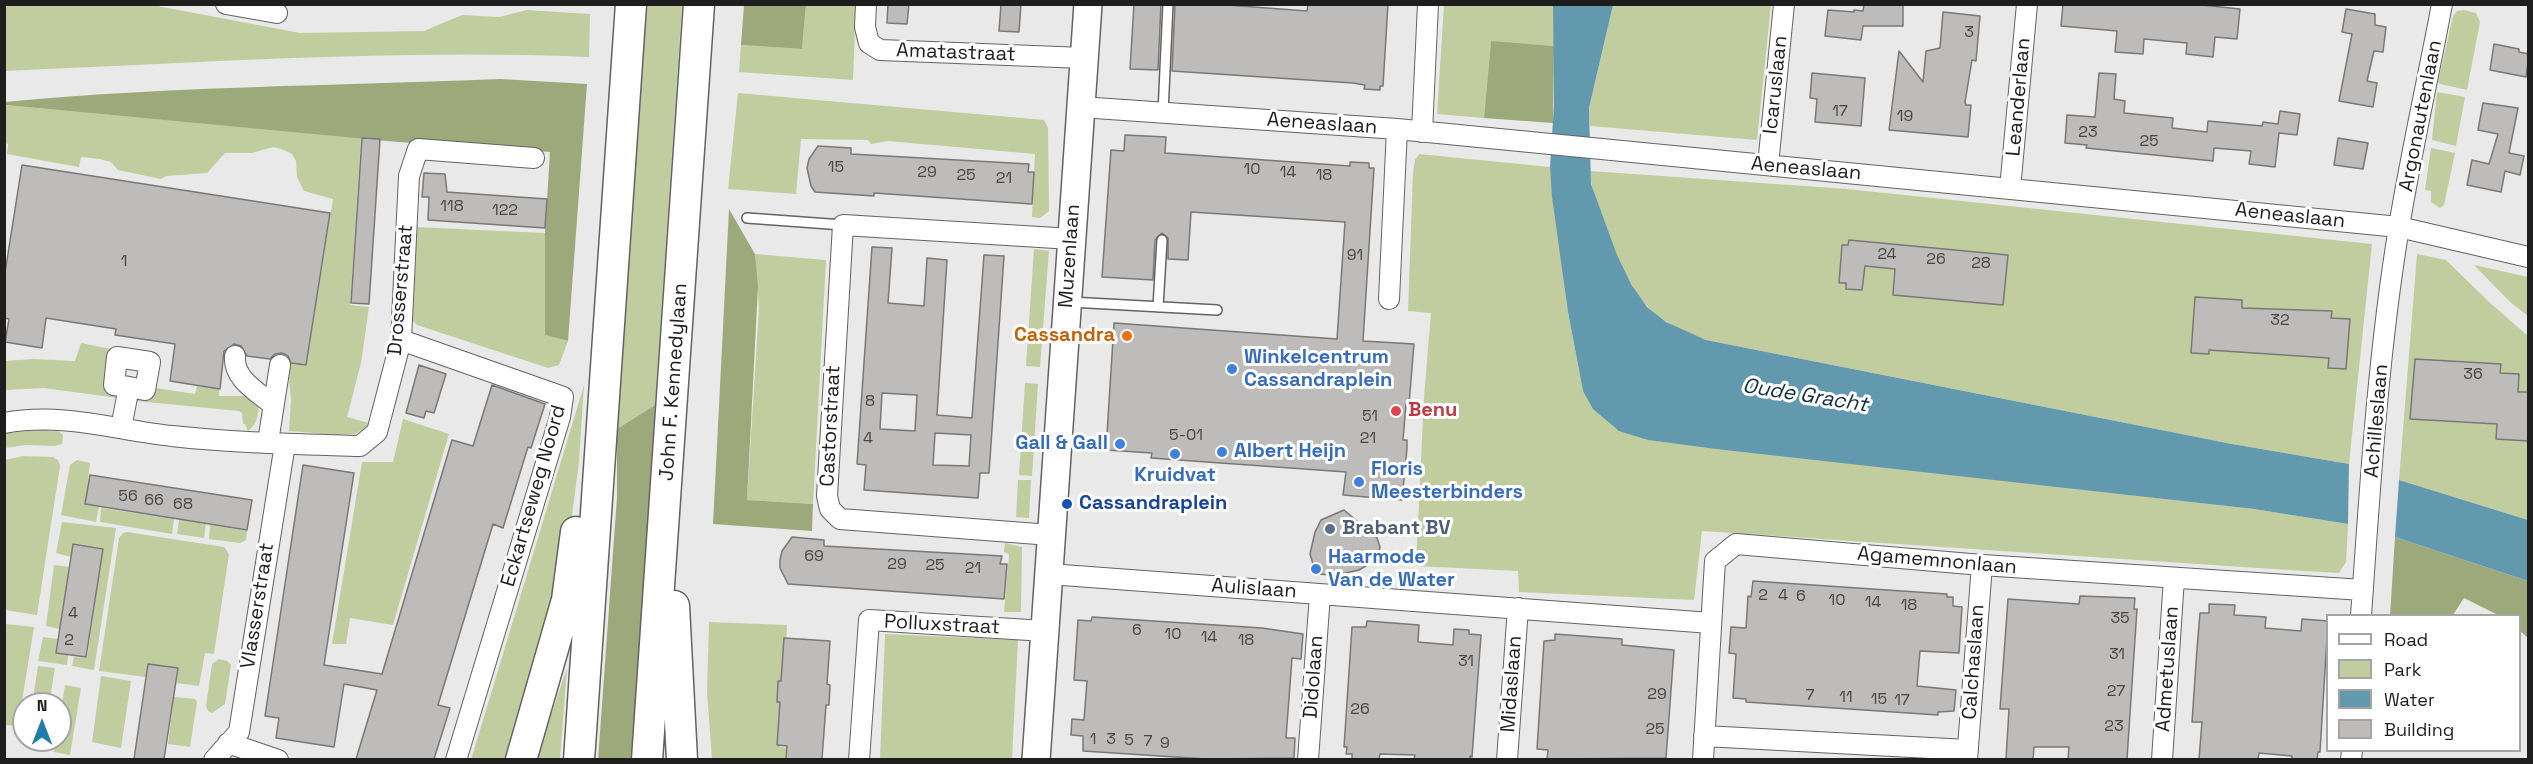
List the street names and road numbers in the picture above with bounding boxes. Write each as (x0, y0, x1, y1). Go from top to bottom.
street label: Icaruslaan (1759, 35, 1793, 135)
street label: Leanderlaan (2002, 37, 2036, 157)
street label: Argonautenlaan (2395, 38, 2447, 194)
street label: Amatastraat (896, 39, 1016, 67)
street label: Aeneaslaan (1266, 108, 1378, 140)
street label: Aeneaslaan (1750, 152, 1862, 186)
street label: Aeneaslaan (2234, 198, 2346, 234)
street label: Muzenlaan (1054, 203, 1086, 309)
street label: Drosserstraat (383, 224, 419, 356)
street label: John F. Kennedylaan (655, 282, 693, 482)
street label: Achilleslaan (2360, 363, 2394, 479)
street label: Castorstraat (816, 365, 846, 487)
street label: Eckartseweg Noord (497, 402, 571, 590)
street label: Vlasserstraat (236, 541, 280, 671)
street label: Agamemnonlaan (1856, 542, 2018, 580)
street label: Aulislaan (1211, 574, 1297, 604)
street label: Calchaslaan (1958, 604, 1990, 720)
street label: Admetuslaan (2152, 605, 2184, 733)
street label: Polluxstraat (883, 610, 1001, 640)
street label: Didolaan (1299, 634, 1329, 720)
street label: Midaslaan (1497, 635, 1527, 733)

